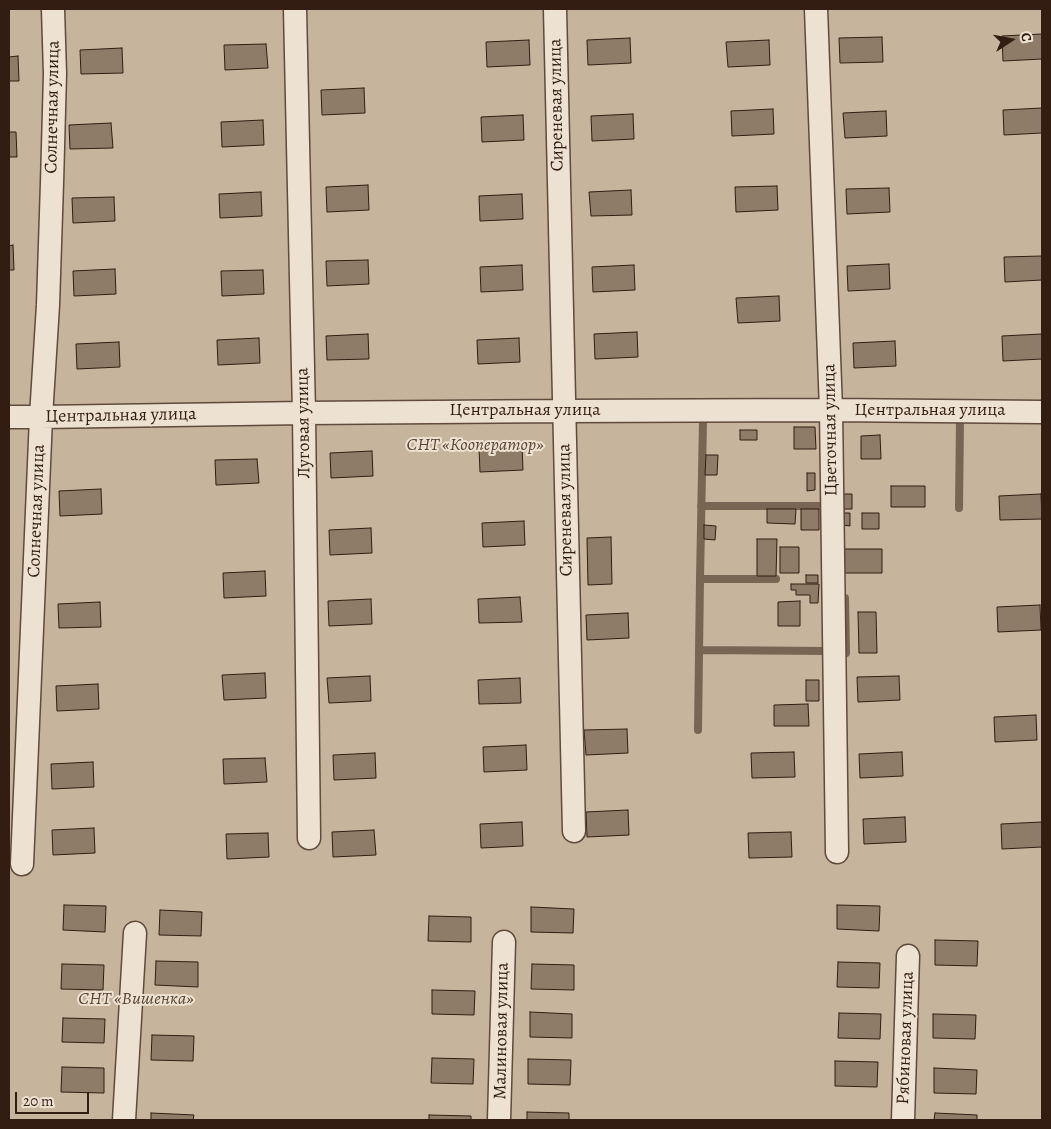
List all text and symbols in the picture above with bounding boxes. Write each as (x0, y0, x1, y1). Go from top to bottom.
north arrow (986, 15, 1036, 65)
text: С (1016, 31, 1036, 43)
street label: Сиреневая улица (545, 38, 569, 172)
street label: Солнечная улица (41, 40, 65, 174)
street label: Цветочная улица (819, 364, 843, 496)
street label: Луговая улица (292, 367, 316, 479)
street label: Центральная улица (449, 400, 601, 422)
street label: Центральная улица (854, 400, 1006, 422)
street label: Центральная улица (45, 404, 197, 428)
park label: СНТ «Кооператор» (406, 435, 544, 457)
street label: Сиреневая улица (554, 443, 578, 577)
street label: Солнечная улица (24, 444, 50, 578)
street label: Малиновая улица (490, 962, 514, 1100)
street label: Рябиновая улица (893, 971, 919, 1105)
park label: СНТ «Вишенка» (78, 989, 194, 1011)
scale bar (18, 1082, 91, 1114)
text: 20 m (23, 1091, 54, 1111)

